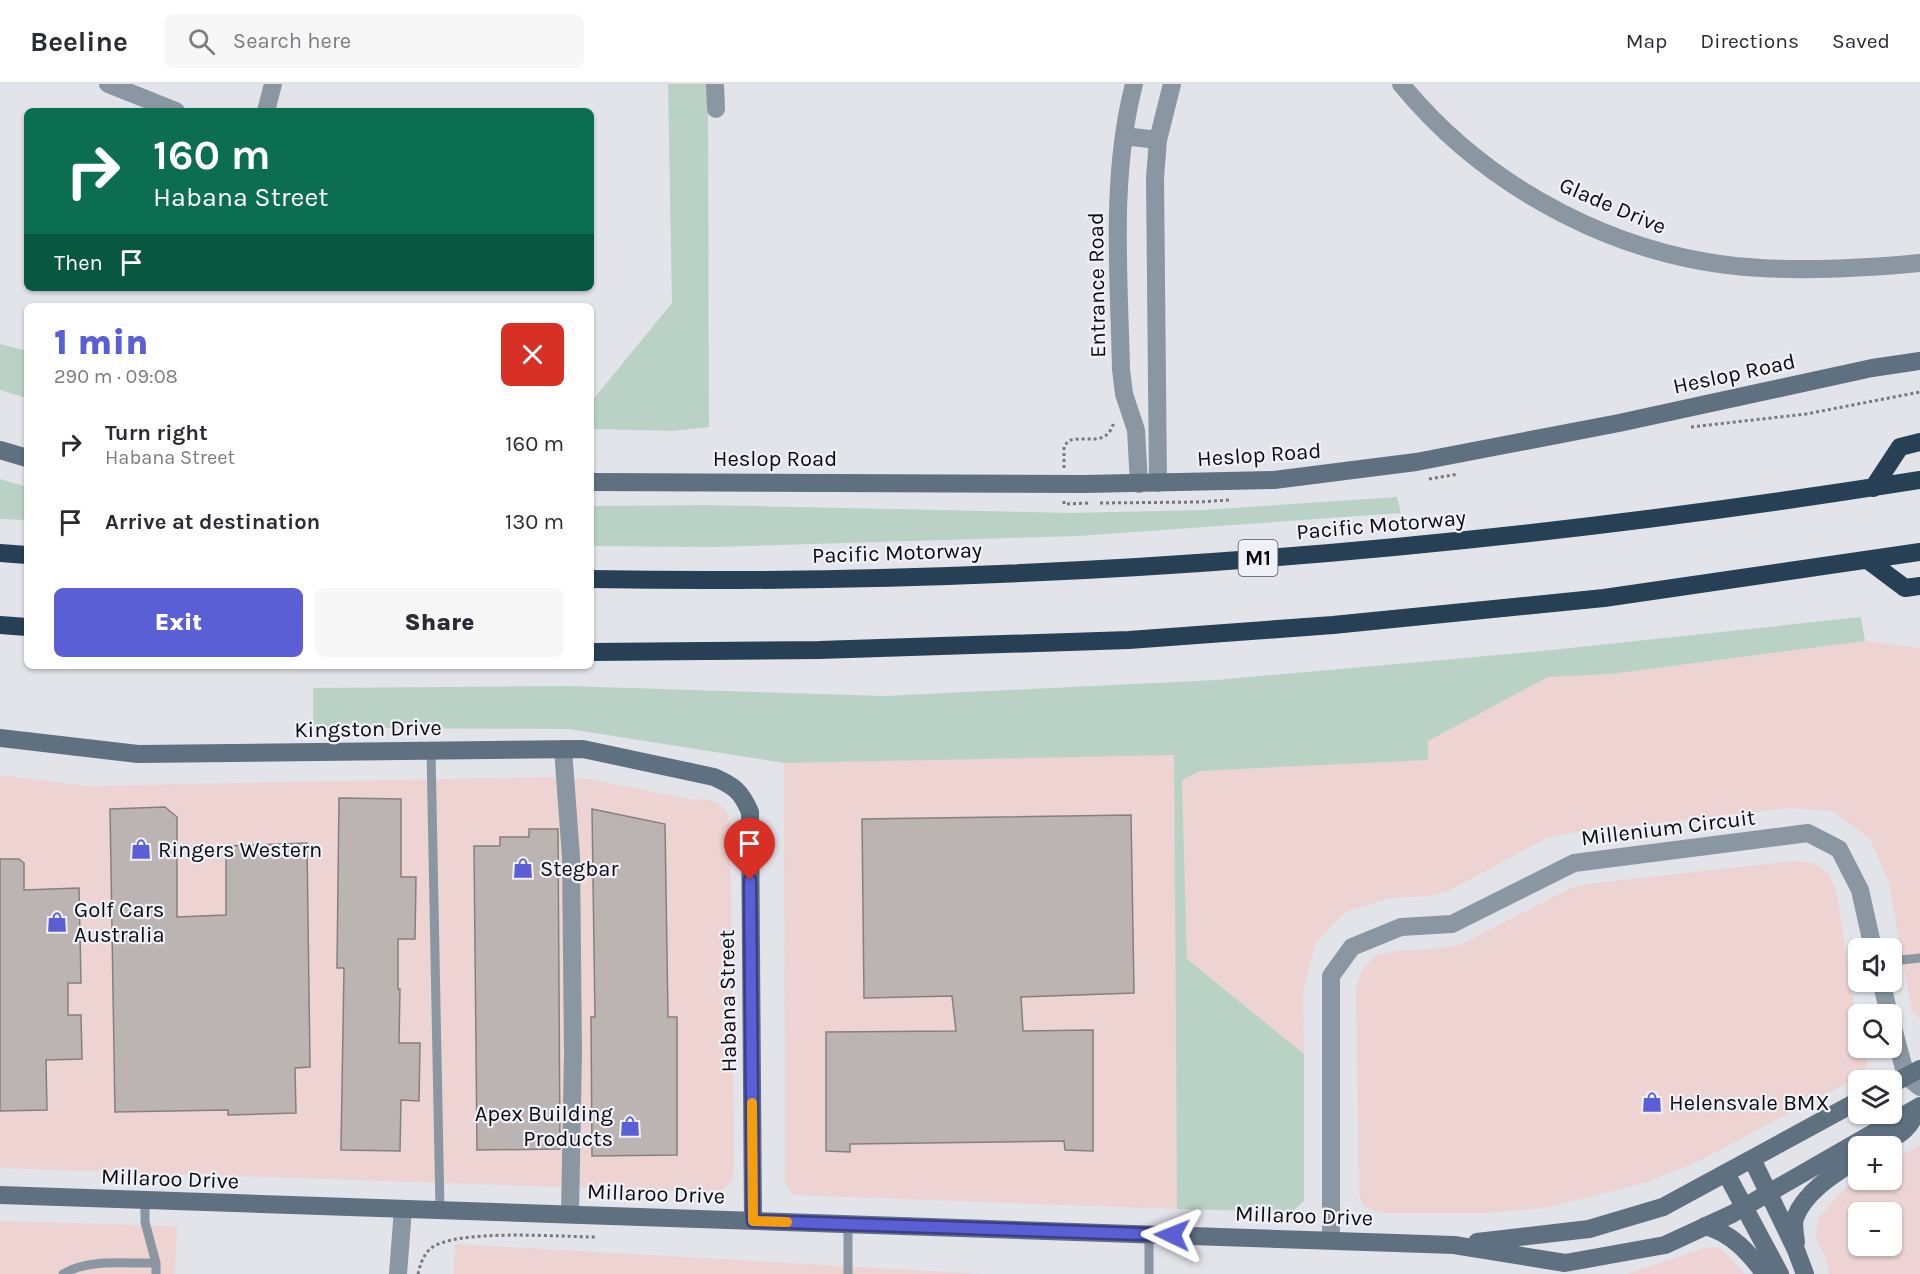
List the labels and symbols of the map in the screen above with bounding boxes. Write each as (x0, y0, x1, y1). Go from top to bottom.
street label: Glade Drive (1555, 172, 1670, 240)
street label: Entrance Road (1083, 212, 1111, 358)
street label: Heslop Road (1671, 348, 1798, 400)
street label: Heslop Road (1196, 438, 1322, 472)
street label: Heslop Road (713, 446, 837, 472)
street label: Pacific Motorway (1295, 505, 1467, 545)
street label: Pacific Motorway (812, 537, 982, 569)
road number: M1 (1238, 540, 1278, 576)
street label: Kingston Drive (294, 715, 442, 743)
street label: Millenium Circuit (1580, 804, 1757, 852)
pin (724, 818, 775, 880)
shop icon: Ringers Western (129, 837, 153, 861)
place label: Ringers Western (158, 837, 322, 863)
shop icon: Stegbar (511, 856, 535, 880)
place label: Stegbar (540, 856, 618, 882)
place label: Golf Cars Australia (74, 897, 165, 948)
shop icon: Golf Cars Australia (45, 910, 69, 934)
street label: Habana Street (714, 929, 742, 1073)
shop icon: Helensvale BMX (1640, 1090, 1664, 1114)
place label: Helensvale BMX (1669, 1090, 1830, 1116)
place label: Apex Building Products (475, 1101, 614, 1152)
shop icon: Apex Building Products (618, 1114, 642, 1138)
street label: Millaroo Drive (100, 1164, 239, 1194)
street label: Millaroo Drive (586, 1179, 725, 1209)
street label: Millaroo Drive (1234, 1201, 1373, 1231)
position arrow (1140, 1203, 1204, 1267)

